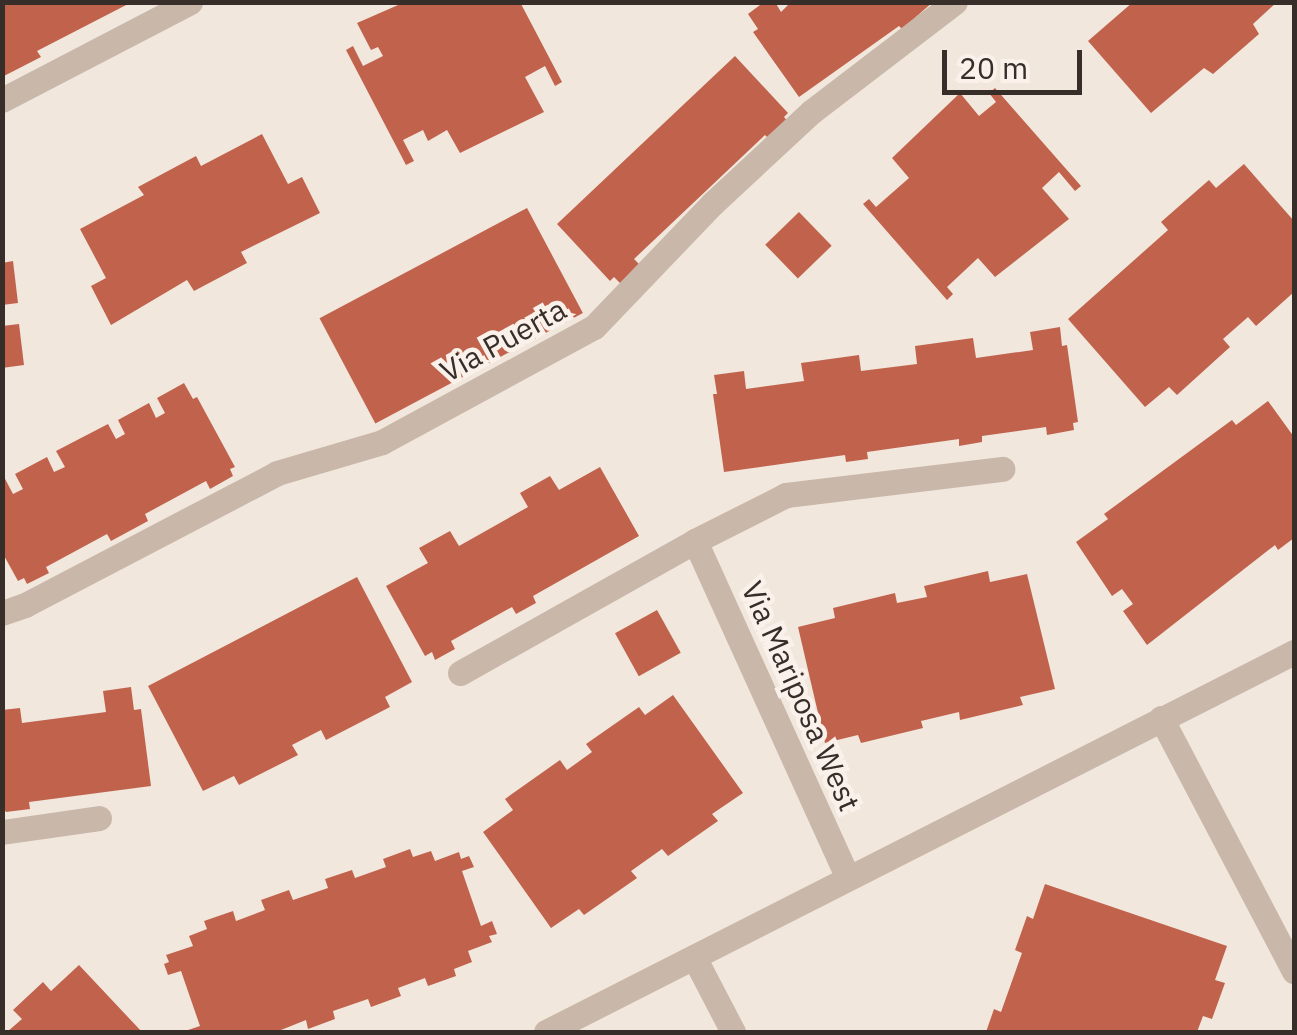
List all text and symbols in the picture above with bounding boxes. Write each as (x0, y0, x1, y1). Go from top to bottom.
scale bar (947, 30, 1087, 92)
text: 20 m (959, 48, 1028, 87)
street label: Via Puerta (434, 291, 572, 389)
street label: Via Mariposa West (734, 576, 868, 816)

